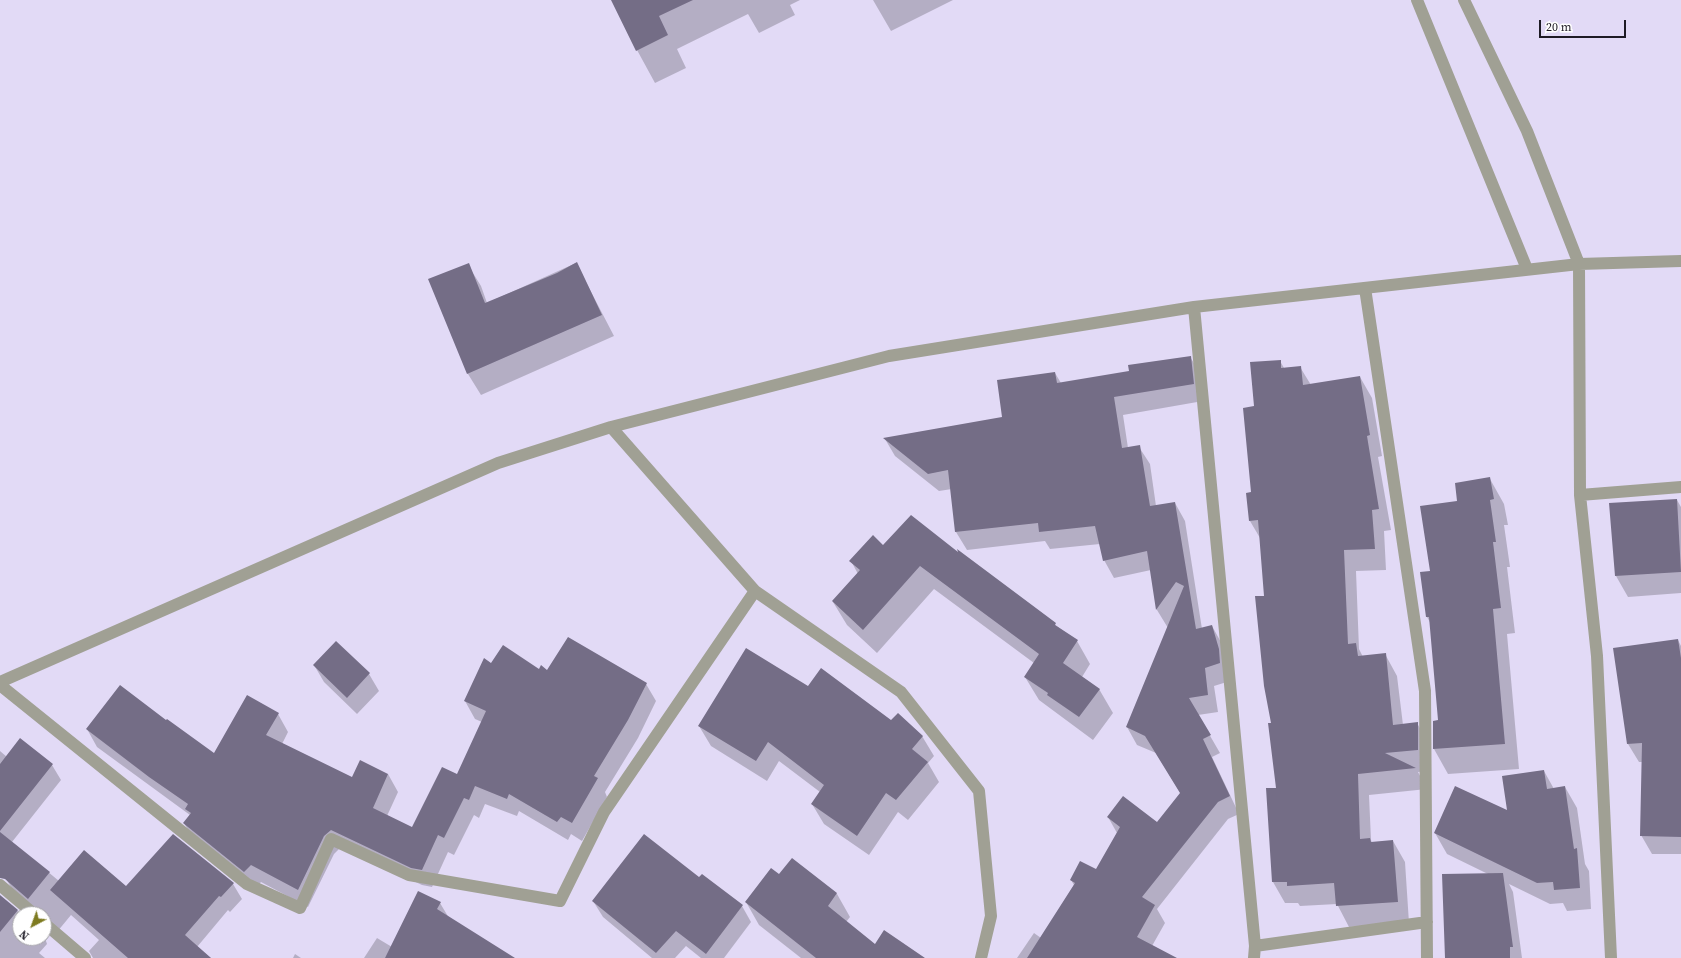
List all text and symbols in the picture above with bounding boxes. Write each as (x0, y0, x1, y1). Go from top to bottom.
scale bar (1541, 12, 1628, 38)
text: 20 m (1546, 19, 1572, 35)
north arrow (12, 906, 52, 946)
text: N (17, 926, 32, 943)

